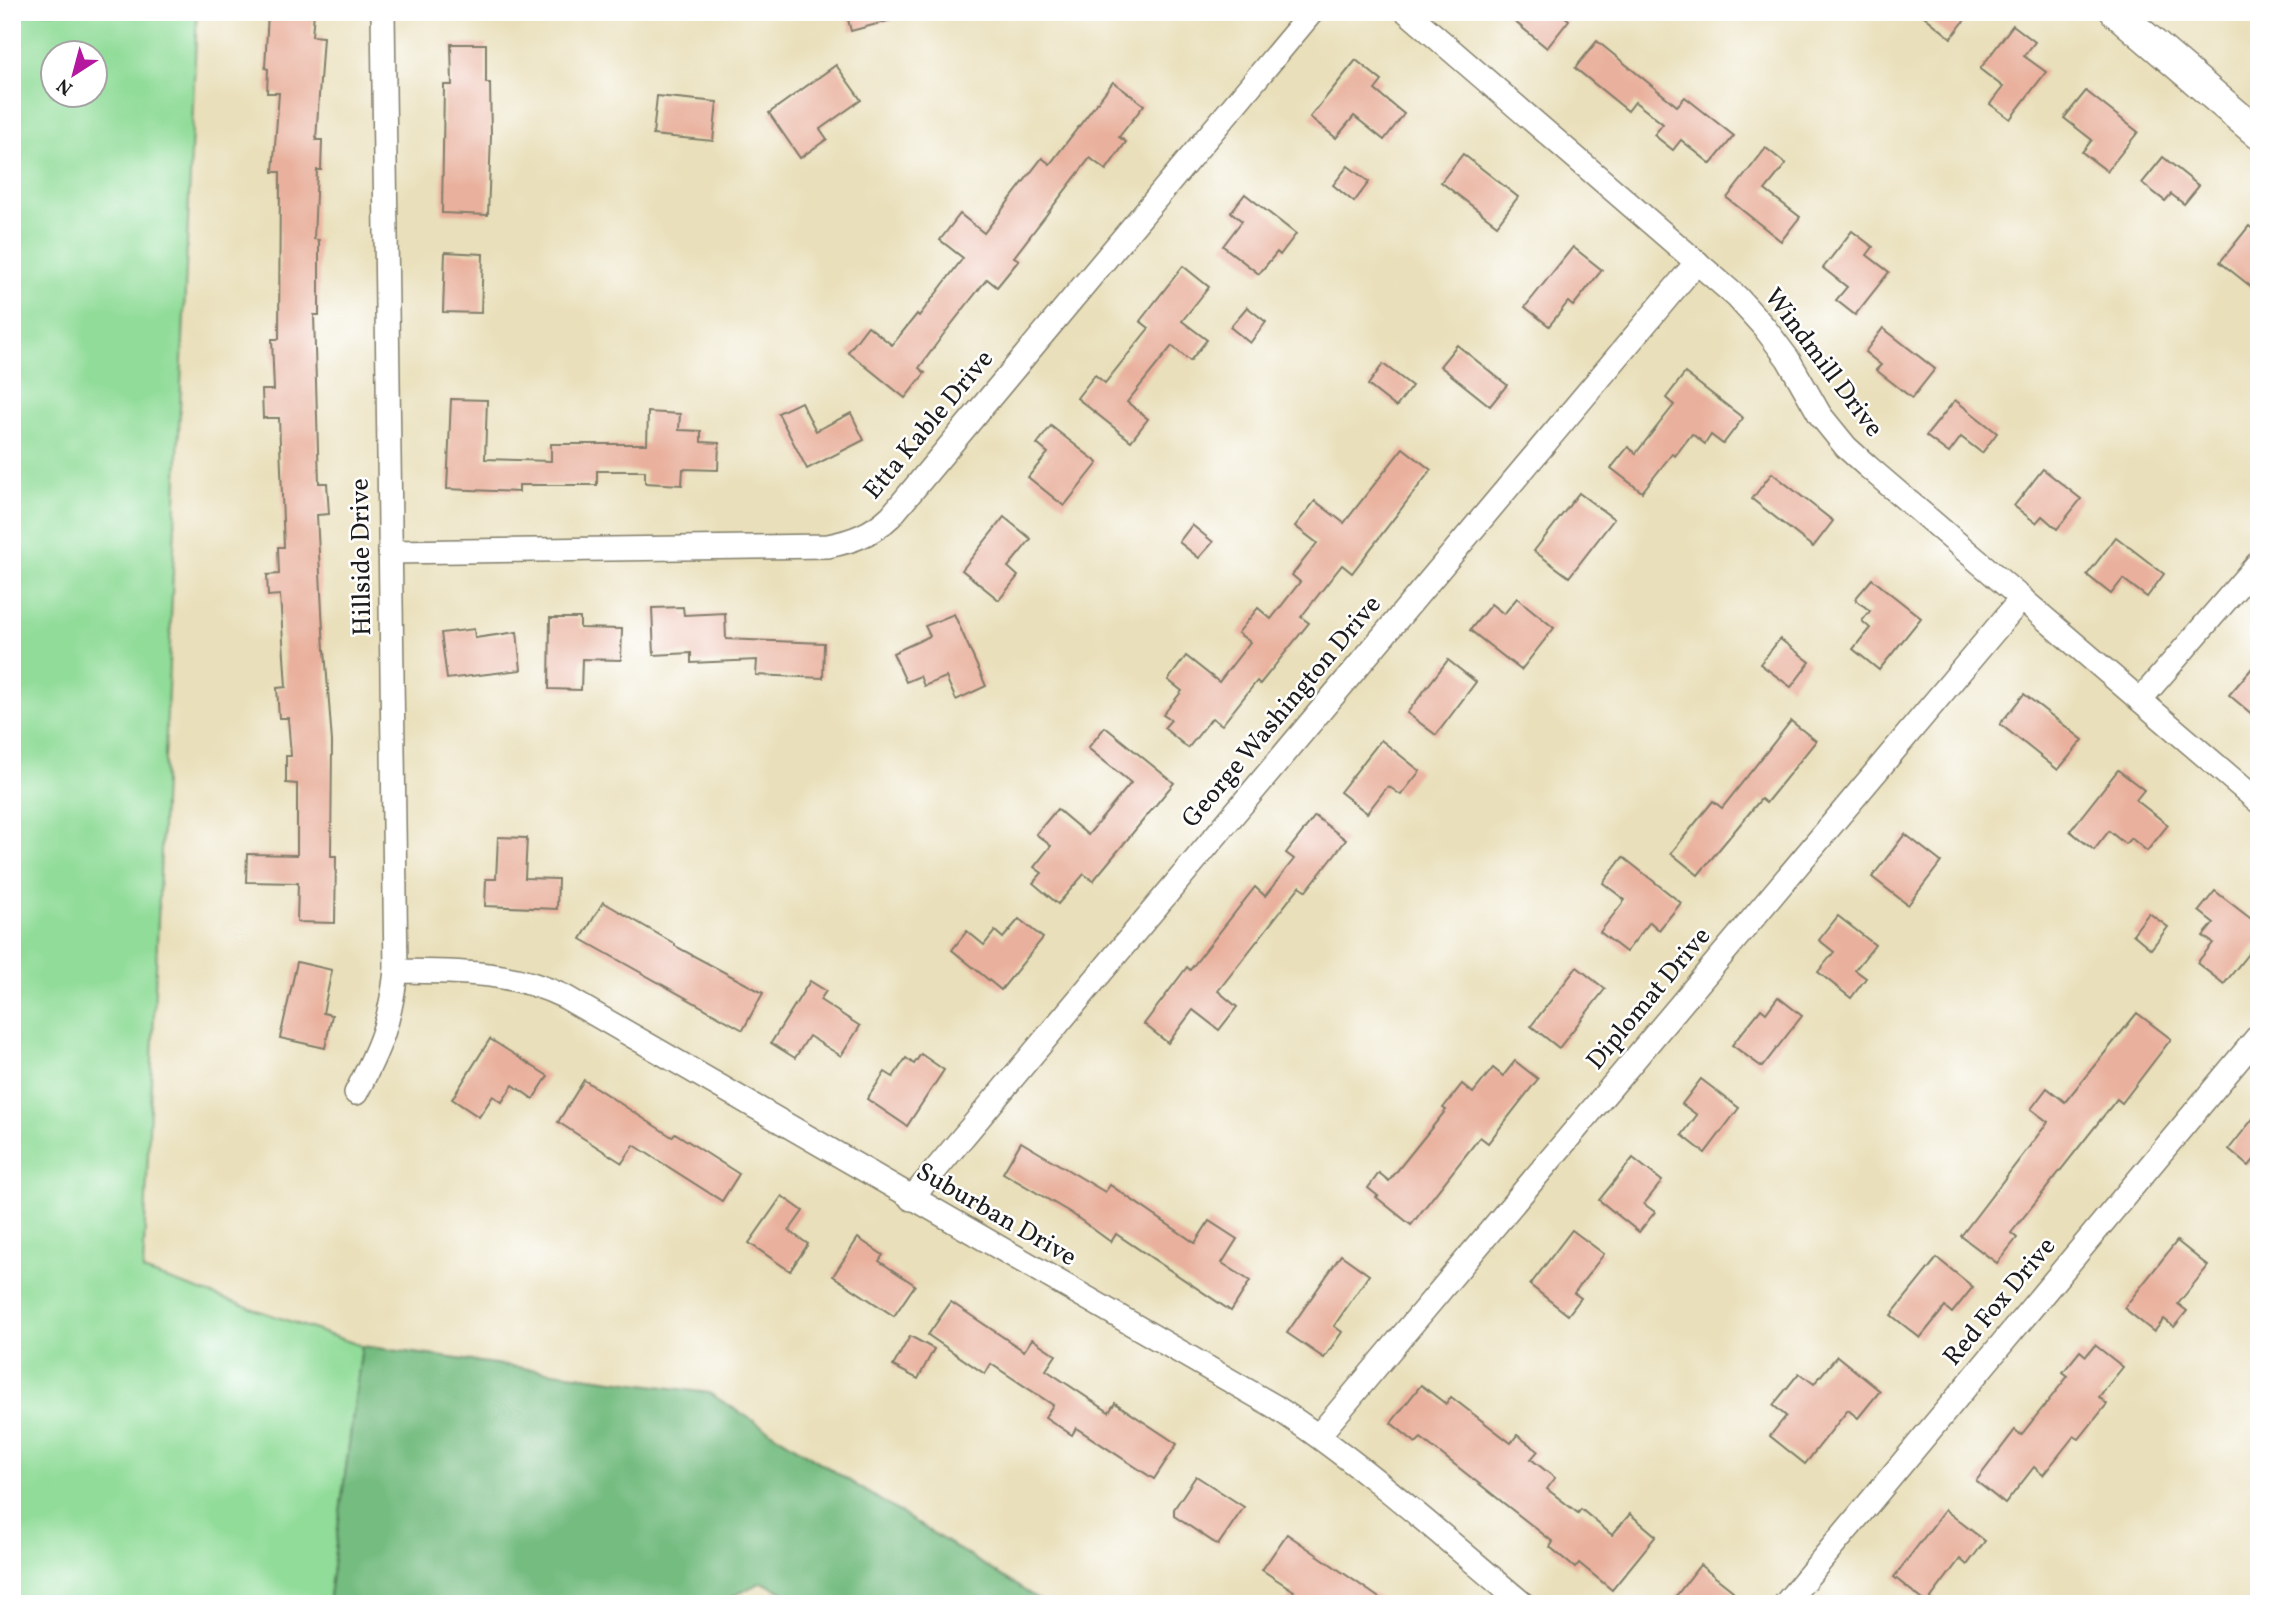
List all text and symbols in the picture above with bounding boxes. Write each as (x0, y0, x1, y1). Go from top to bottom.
north arrow (38, 38, 108, 108)
text: N (52, 71, 78, 101)
street label: Windmill Drive (1755, 281, 1891, 445)
street label: Etta Kable Drive (856, 343, 1002, 507)
street label: Hillside Drive (343, 478, 381, 636)
street label: George Washington Drive (1174, 588, 1390, 836)
street label: Diplomat Drive (1579, 920, 1719, 1078)
street label: Suburban Drive (909, 1154, 1083, 1276)
street label: Red Fox Drive (1935, 1230, 2065, 1374)

